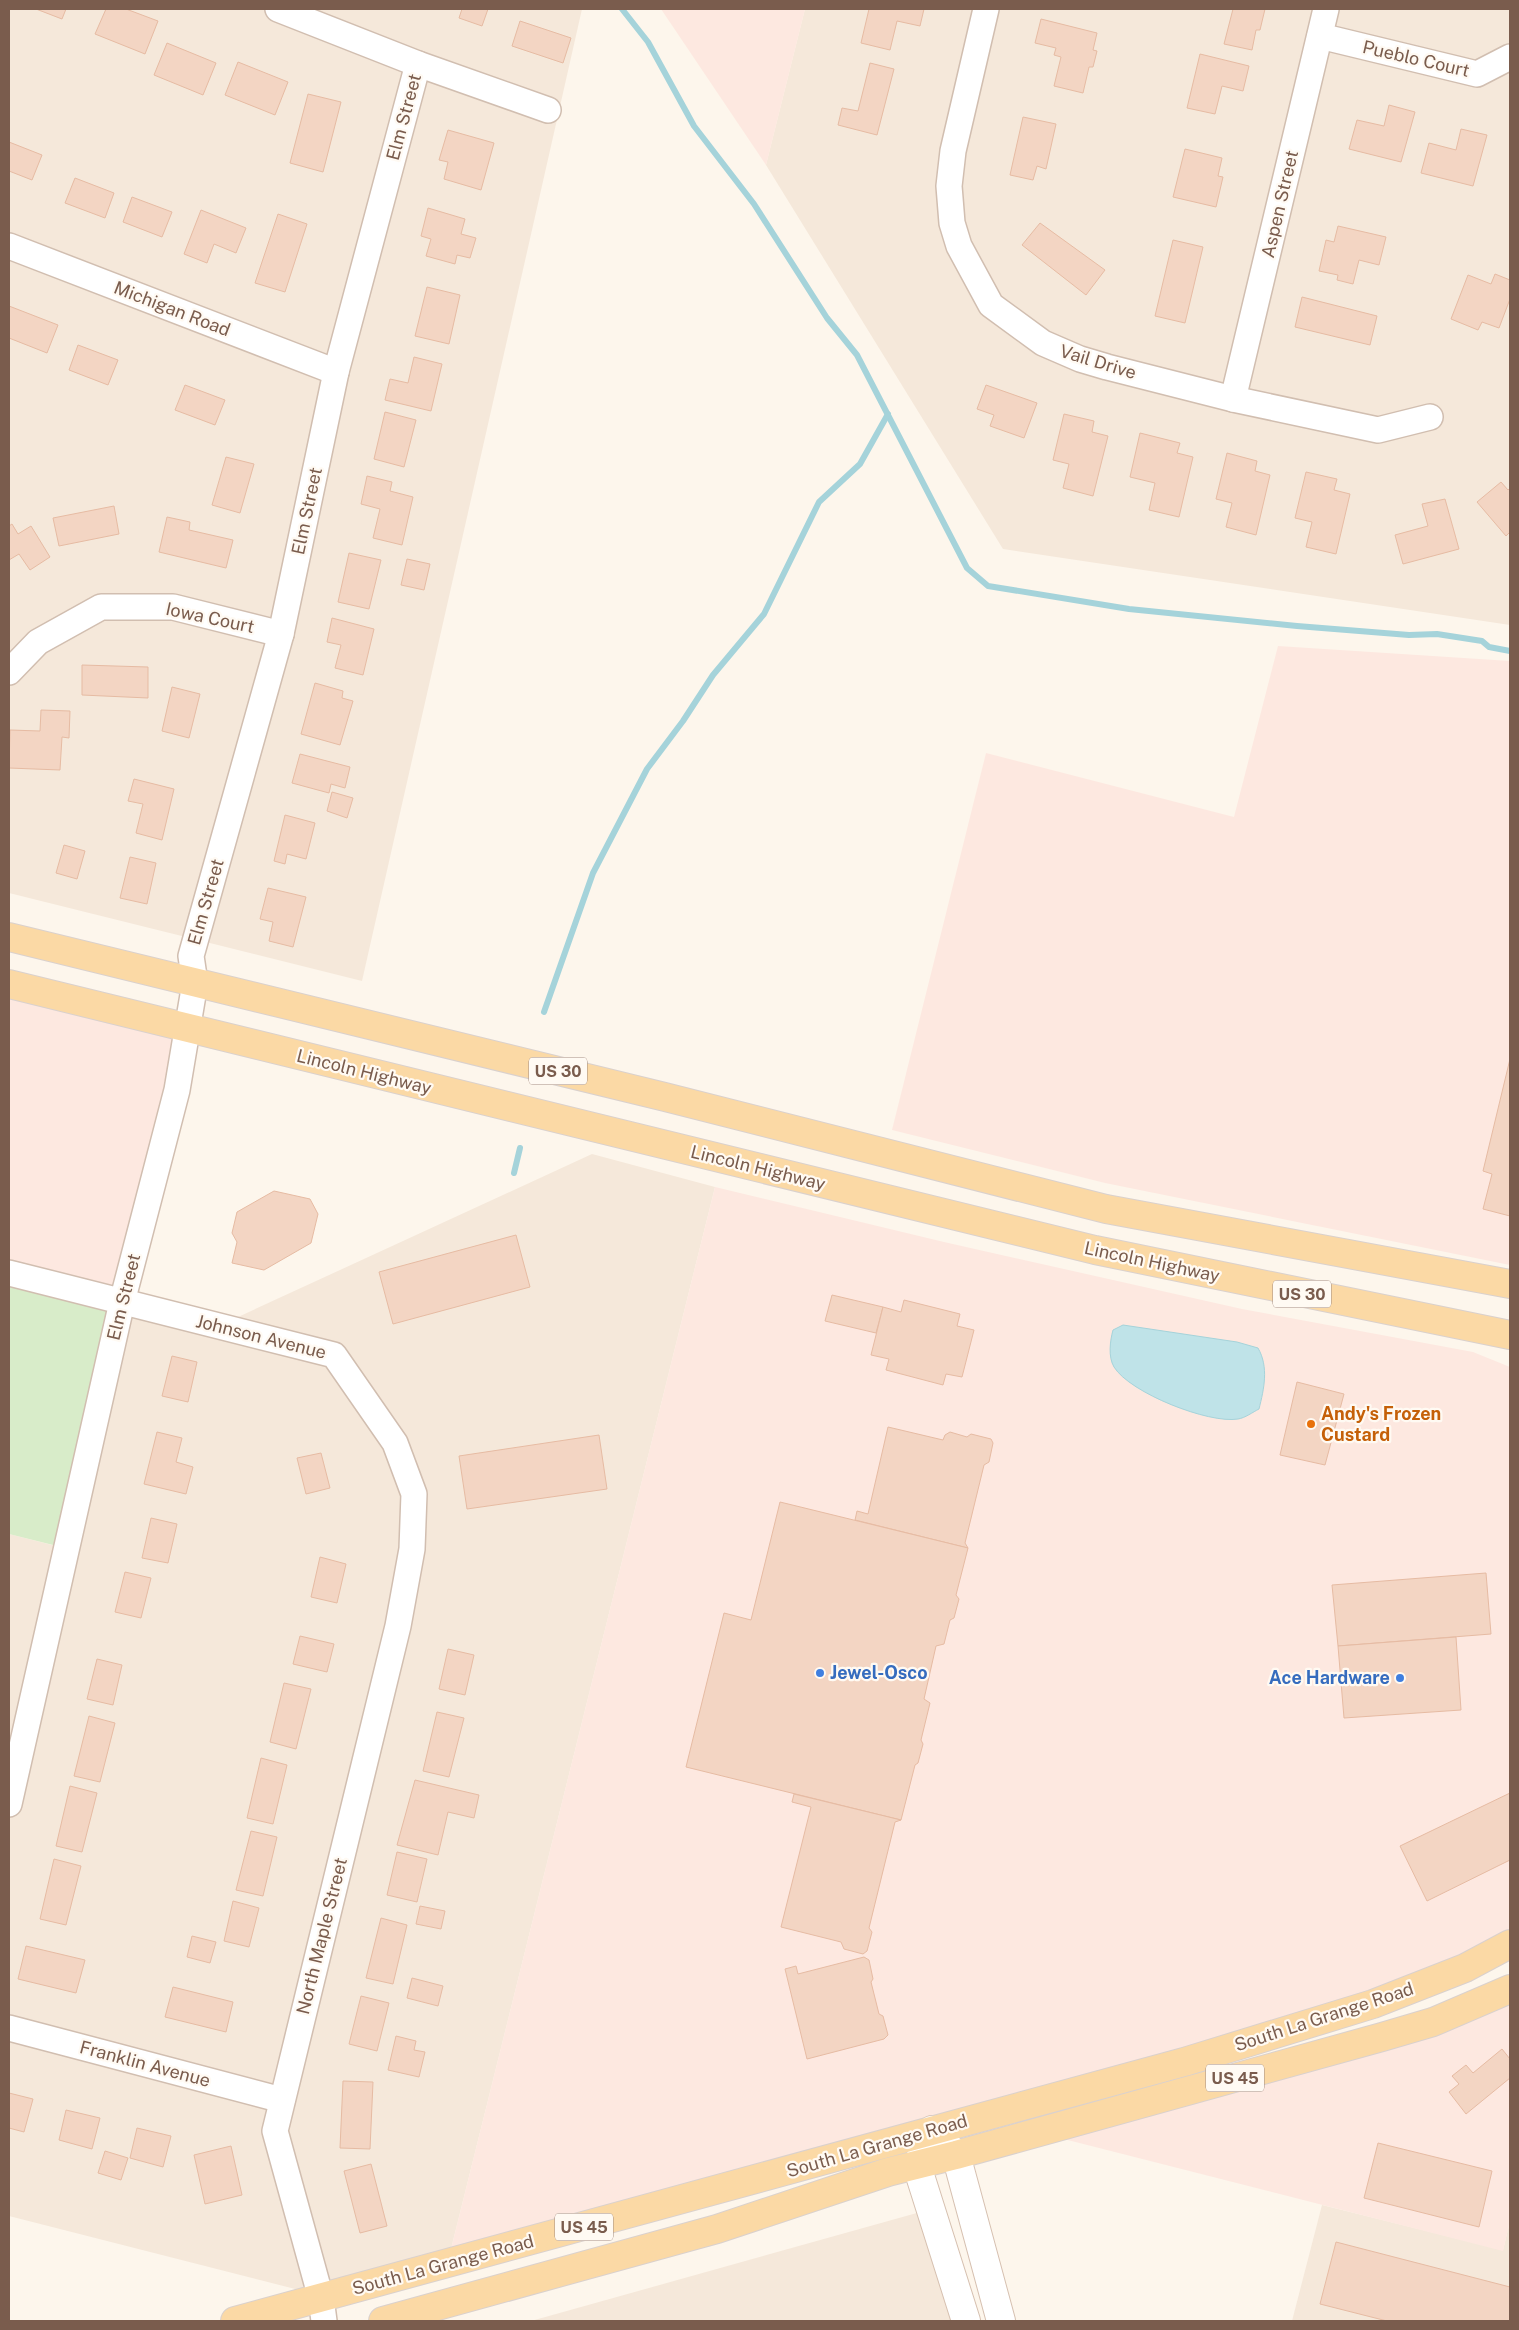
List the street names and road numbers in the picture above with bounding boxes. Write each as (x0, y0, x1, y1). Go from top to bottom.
street label: Pueblo Court (1361, 36, 1472, 81)
street label: Elm Street (382, 71, 425, 162)
street label: Aspen Street (1257, 148, 1302, 260)
street label: Michigan Road (111, 277, 233, 340)
street label: Vail Drive (1057, 340, 1139, 383)
street label: Elm Street (287, 465, 326, 557)
street label: Iowa Court (164, 598, 256, 637)
street label: Elm Street (183, 856, 228, 947)
street label: Lincoln Highway (295, 1045, 434, 1098)
road number: US 30 (529, 1058, 587, 1084)
street label: Lincoln Highway (689, 1141, 828, 1194)
street label: Lincoln Highway (1082, 1237, 1222, 1286)
street label: Elm Street (103, 1251, 144, 1343)
road number: US 30 (1273, 1280, 1331, 1308)
street label: Johnson Avenue (194, 1310, 329, 1363)
street label: North Maple Street (292, 1855, 351, 2016)
street label: South La Grange Road (1232, 1978, 1416, 2055)
street label: Franklin Avenue (78, 2036, 213, 2091)
road number: US 45 (1206, 2064, 1264, 2092)
street label: South La Grange Road (784, 2110, 970, 2181)
road number: US 45 (555, 2214, 613, 2240)
street label: South La Grange Road (350, 2230, 536, 2299)

